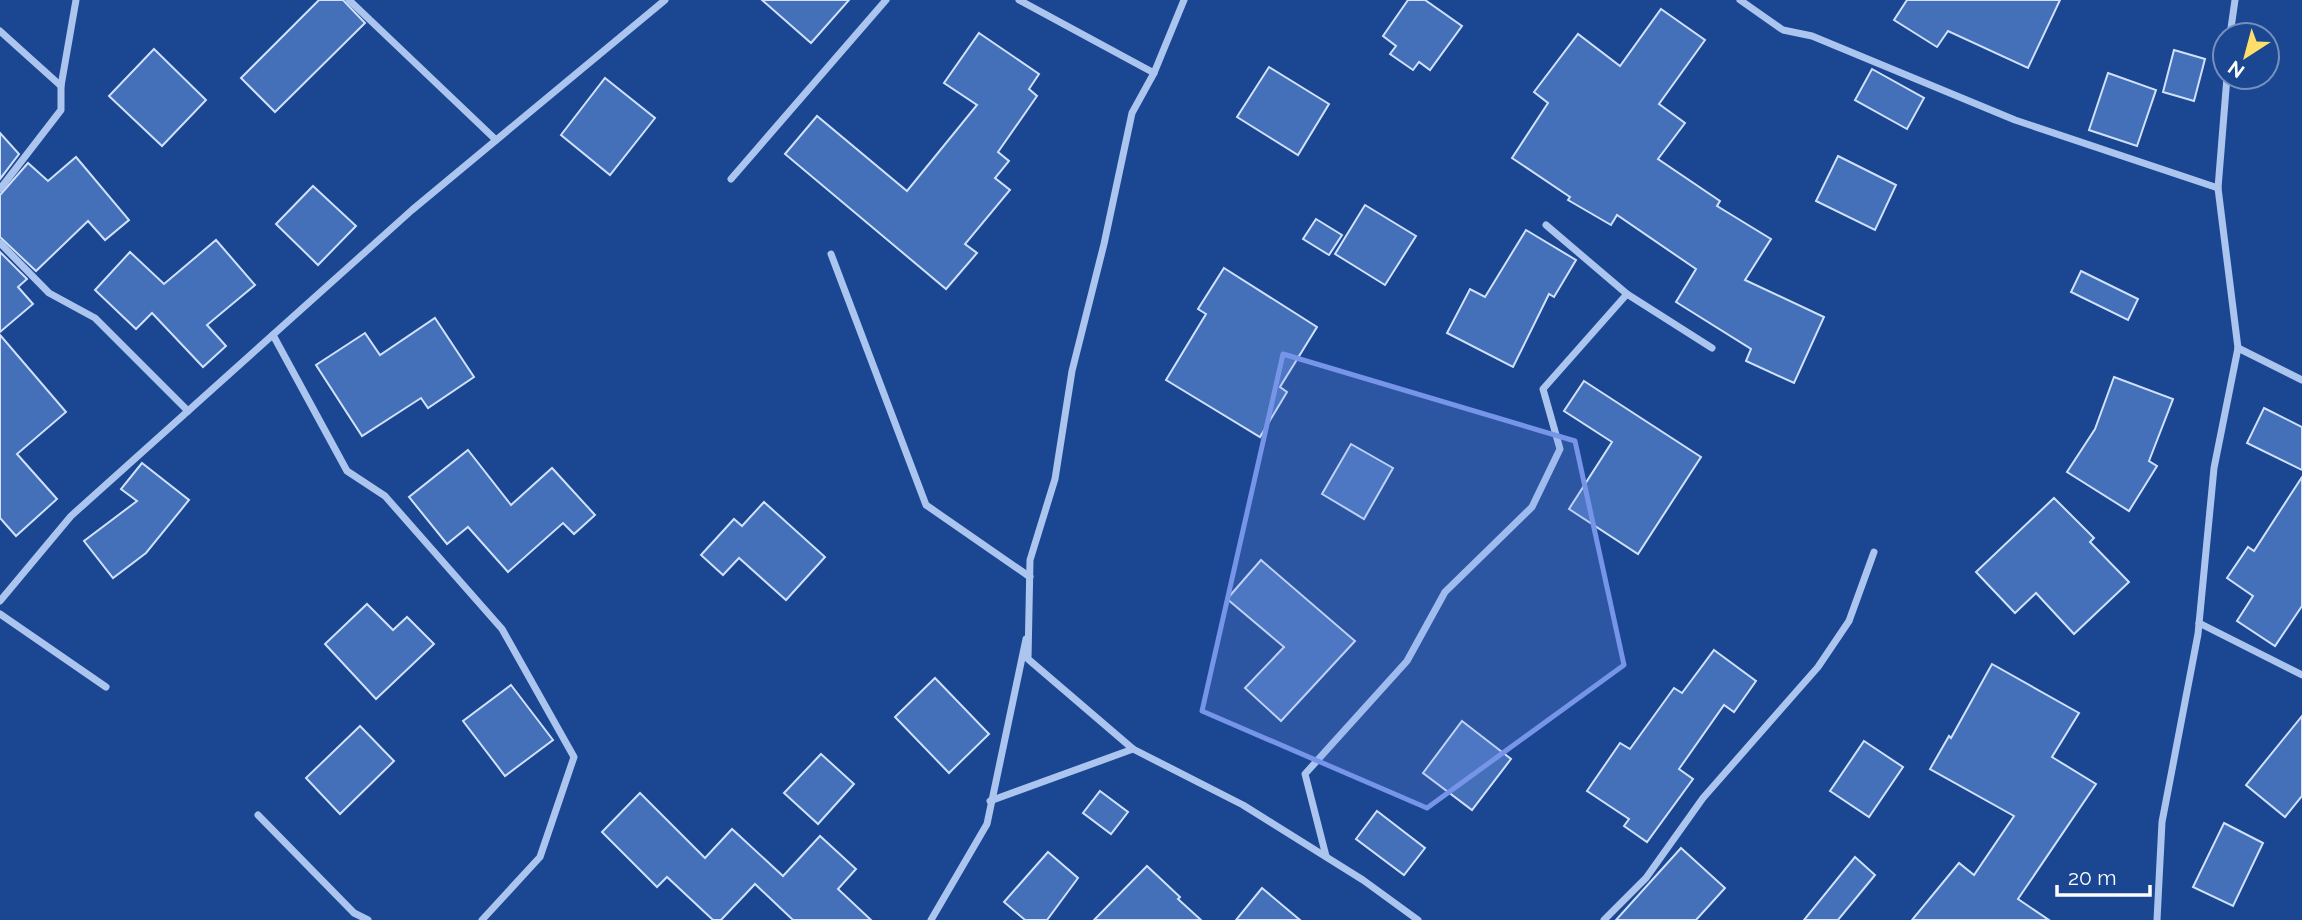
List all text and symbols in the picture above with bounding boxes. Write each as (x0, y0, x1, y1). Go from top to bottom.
north arrow (2211, 21, 2281, 91)
text: N (2224, 57, 2248, 83)
scale bar (2057, 853, 2150, 897)
text: 20 m (2068, 865, 2116, 890)

